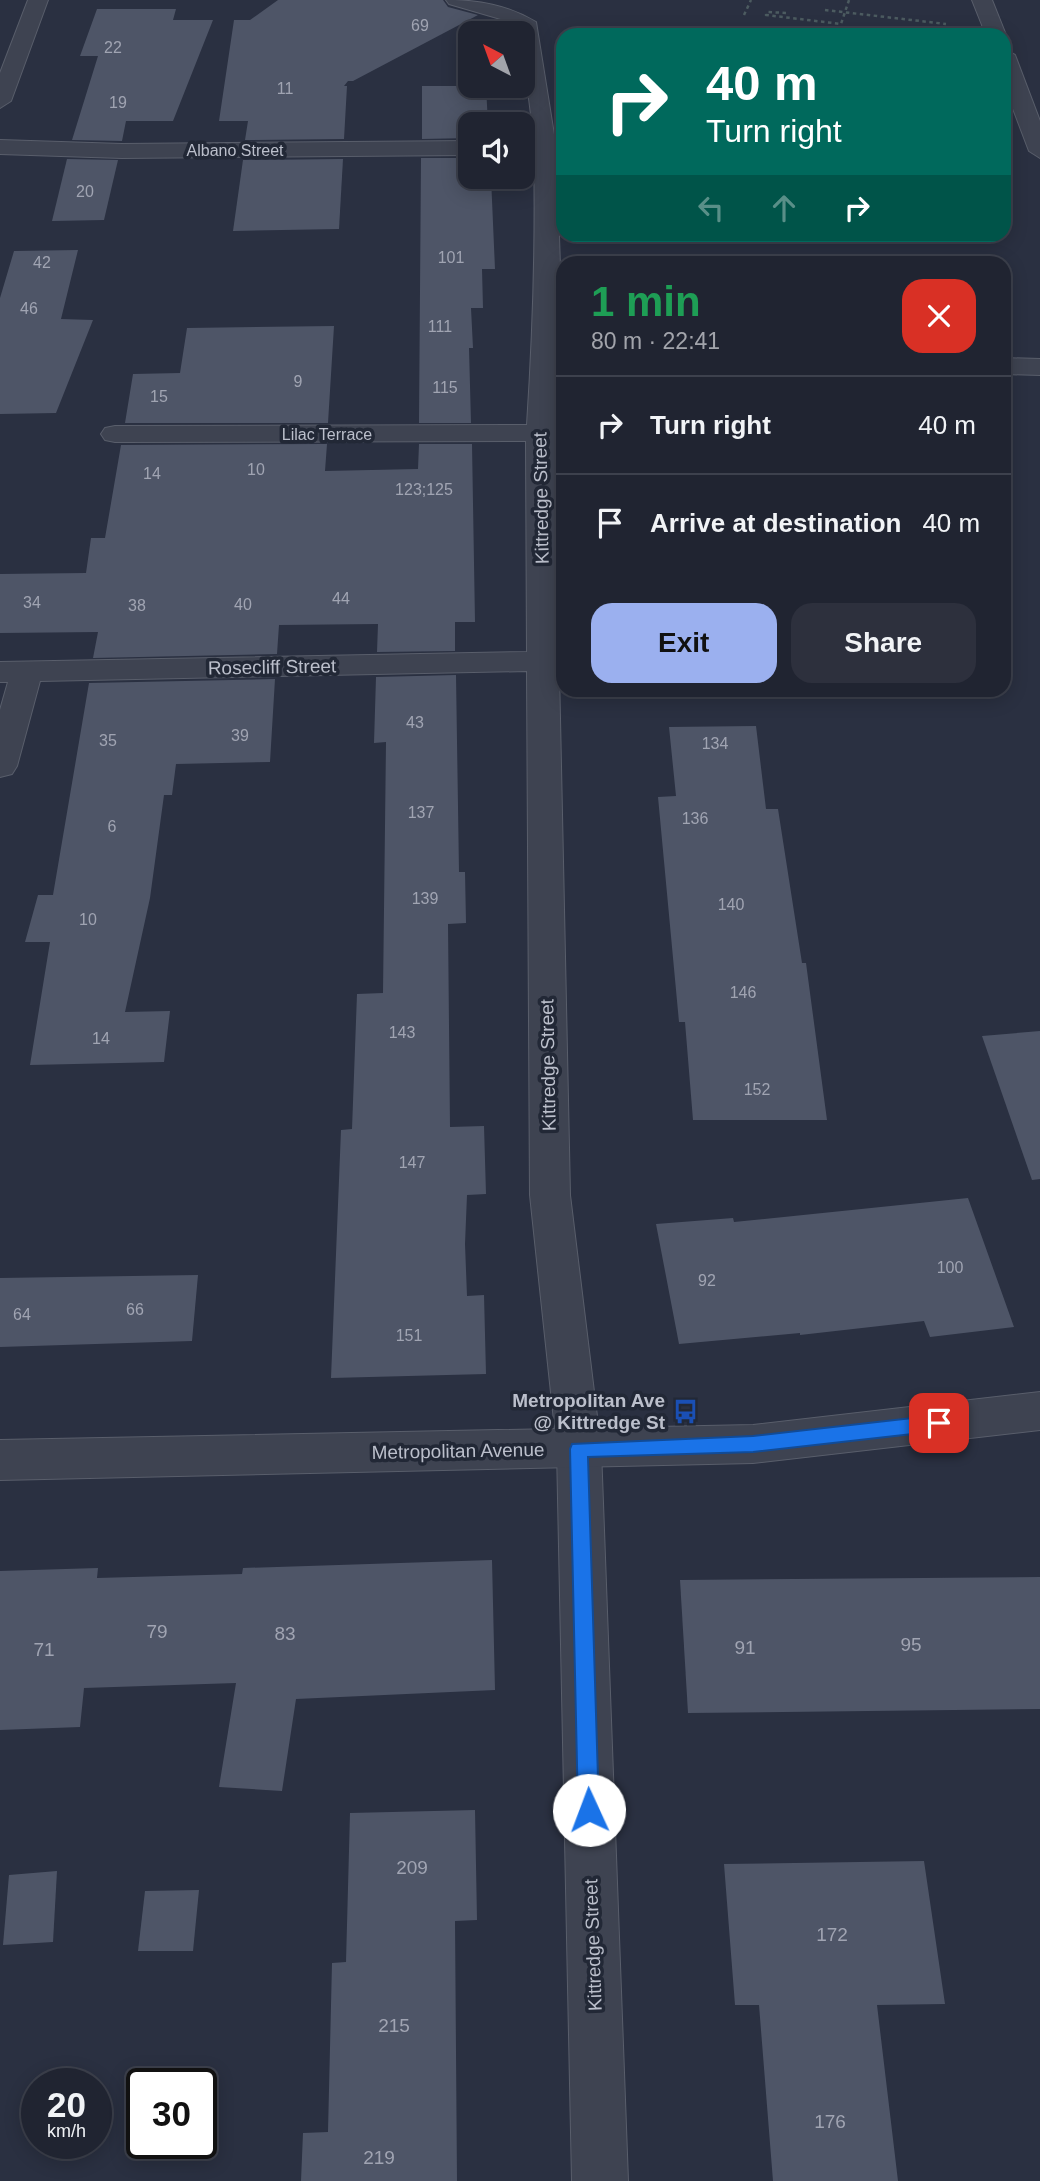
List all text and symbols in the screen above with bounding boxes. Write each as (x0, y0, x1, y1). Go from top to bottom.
house number: 69 (411, 17, 429, 34)
north arrow (458, 21, 536, 98)
map controls (458, 21, 535, 189)
house number: 22 (104, 39, 122, 56)
icon: right (591, 56, 682, 147)
text: 40 m (706, 56, 818, 110)
house number: 11 (277, 80, 293, 97)
house number: 19 (109, 94, 127, 111)
button: sound (458, 112, 535, 189)
text: Turn right (706, 113, 842, 149)
street label: Albano Street (187, 142, 284, 159)
house number: 20 (76, 183, 94, 200)
icon: left (692, 189, 730, 227)
icon: ahead (765, 189, 803, 227)
icon: right (838, 189, 876, 227)
house number: 101 (438, 249, 464, 266)
house number: 42 (33, 254, 51, 271)
text: 1 min (591, 278, 701, 325)
button: close (902, 279, 976, 353)
house number: 46 (20, 300, 38, 317)
house number: 111 (428, 318, 452, 335)
text: 80 m · 22:41 (591, 328, 720, 354)
house number: 9 (294, 373, 303, 390)
house number: 115 (432, 379, 458, 396)
house number: 15 (150, 388, 168, 405)
icon: right (591, 406, 629, 444)
text: Turn right (650, 410, 771, 440)
text: 40 m (918, 410, 976, 440)
street label: Lilac Terrace (282, 426, 372, 443)
street label: Kittredge Street (529, 431, 553, 564)
house number: 10 (247, 461, 265, 478)
house number: 14 (143, 465, 161, 482)
house number: 123;125 (395, 481, 453, 498)
icon: arrive (591, 504, 629, 542)
text: Arrive at destination (650, 508, 901, 538)
text: 40 m (922, 508, 980, 538)
house number: 44 (332, 590, 350, 607)
house number: 34 (23, 594, 41, 611)
house number: 40 (234, 596, 252, 613)
house number: 38 (128, 597, 146, 614)
button: Exit (591, 603, 777, 683)
button: Share (791, 603, 976, 683)
street label: Rosecliff Street (208, 655, 337, 679)
house number: 43 (406, 714, 424, 731)
house number: 39 (231, 727, 249, 744)
house number: 35 (99, 732, 117, 749)
house number: 134 (702, 735, 728, 752)
house number: 137 (408, 804, 434, 821)
house number: 136 (682, 810, 708, 827)
house number: 6 (108, 818, 117, 835)
house number: 139 (412, 890, 438, 907)
house number: 140 (718, 896, 744, 913)
house number: 10 (79, 911, 97, 928)
house number: 146 (730, 984, 756, 1001)
street label: Kittredge Street (536, 998, 560, 1131)
house number: 143 (389, 1024, 415, 1041)
house number: 14 (92, 1030, 110, 1047)
house number: 152 (744, 1081, 770, 1098)
house number: 147 (399, 1154, 425, 1171)
house number: 100 (937, 1259, 963, 1276)
house number: 92 (698, 1272, 716, 1289)
house number: 66 (126, 1301, 144, 1318)
house number: 64 (13, 1306, 31, 1323)
house number: 151 (396, 1327, 422, 1344)
place label: Metropolitan Ave @ Kittredge St (512, 1390, 666, 1433)
pin (909, 1393, 969, 1453)
bus stop icon: Metropolitan Ave @ Kittredge St (671, 1397, 699, 1425)
icon: arrive (920, 1404, 958, 1442)
street label: Metropolitan Avenue (371, 1439, 545, 1463)
house number: 79 (146, 1621, 168, 1642)
house number: 83 (274, 1623, 296, 1644)
house number: 95 (900, 1634, 922, 1655)
house number: 91 (734, 1637, 756, 1658)
house number: 71 (33, 1639, 55, 1660)
position arrow (552, 1773, 626, 1847)
house number: 209 (396, 1857, 428, 1878)
street label: Kittredge Street (580, 1878, 606, 2011)
house number: 172 (816, 1924, 848, 1945)
house number: 215 (378, 2015, 410, 2036)
speed limit sign: 30 (126, 2068, 217, 2159)
text: 20 (47, 2085, 86, 2124)
house number: 176 (814, 2111, 846, 2132)
text: km/h (47, 2121, 86, 2141)
house number: 219 (363, 2147, 395, 2168)

